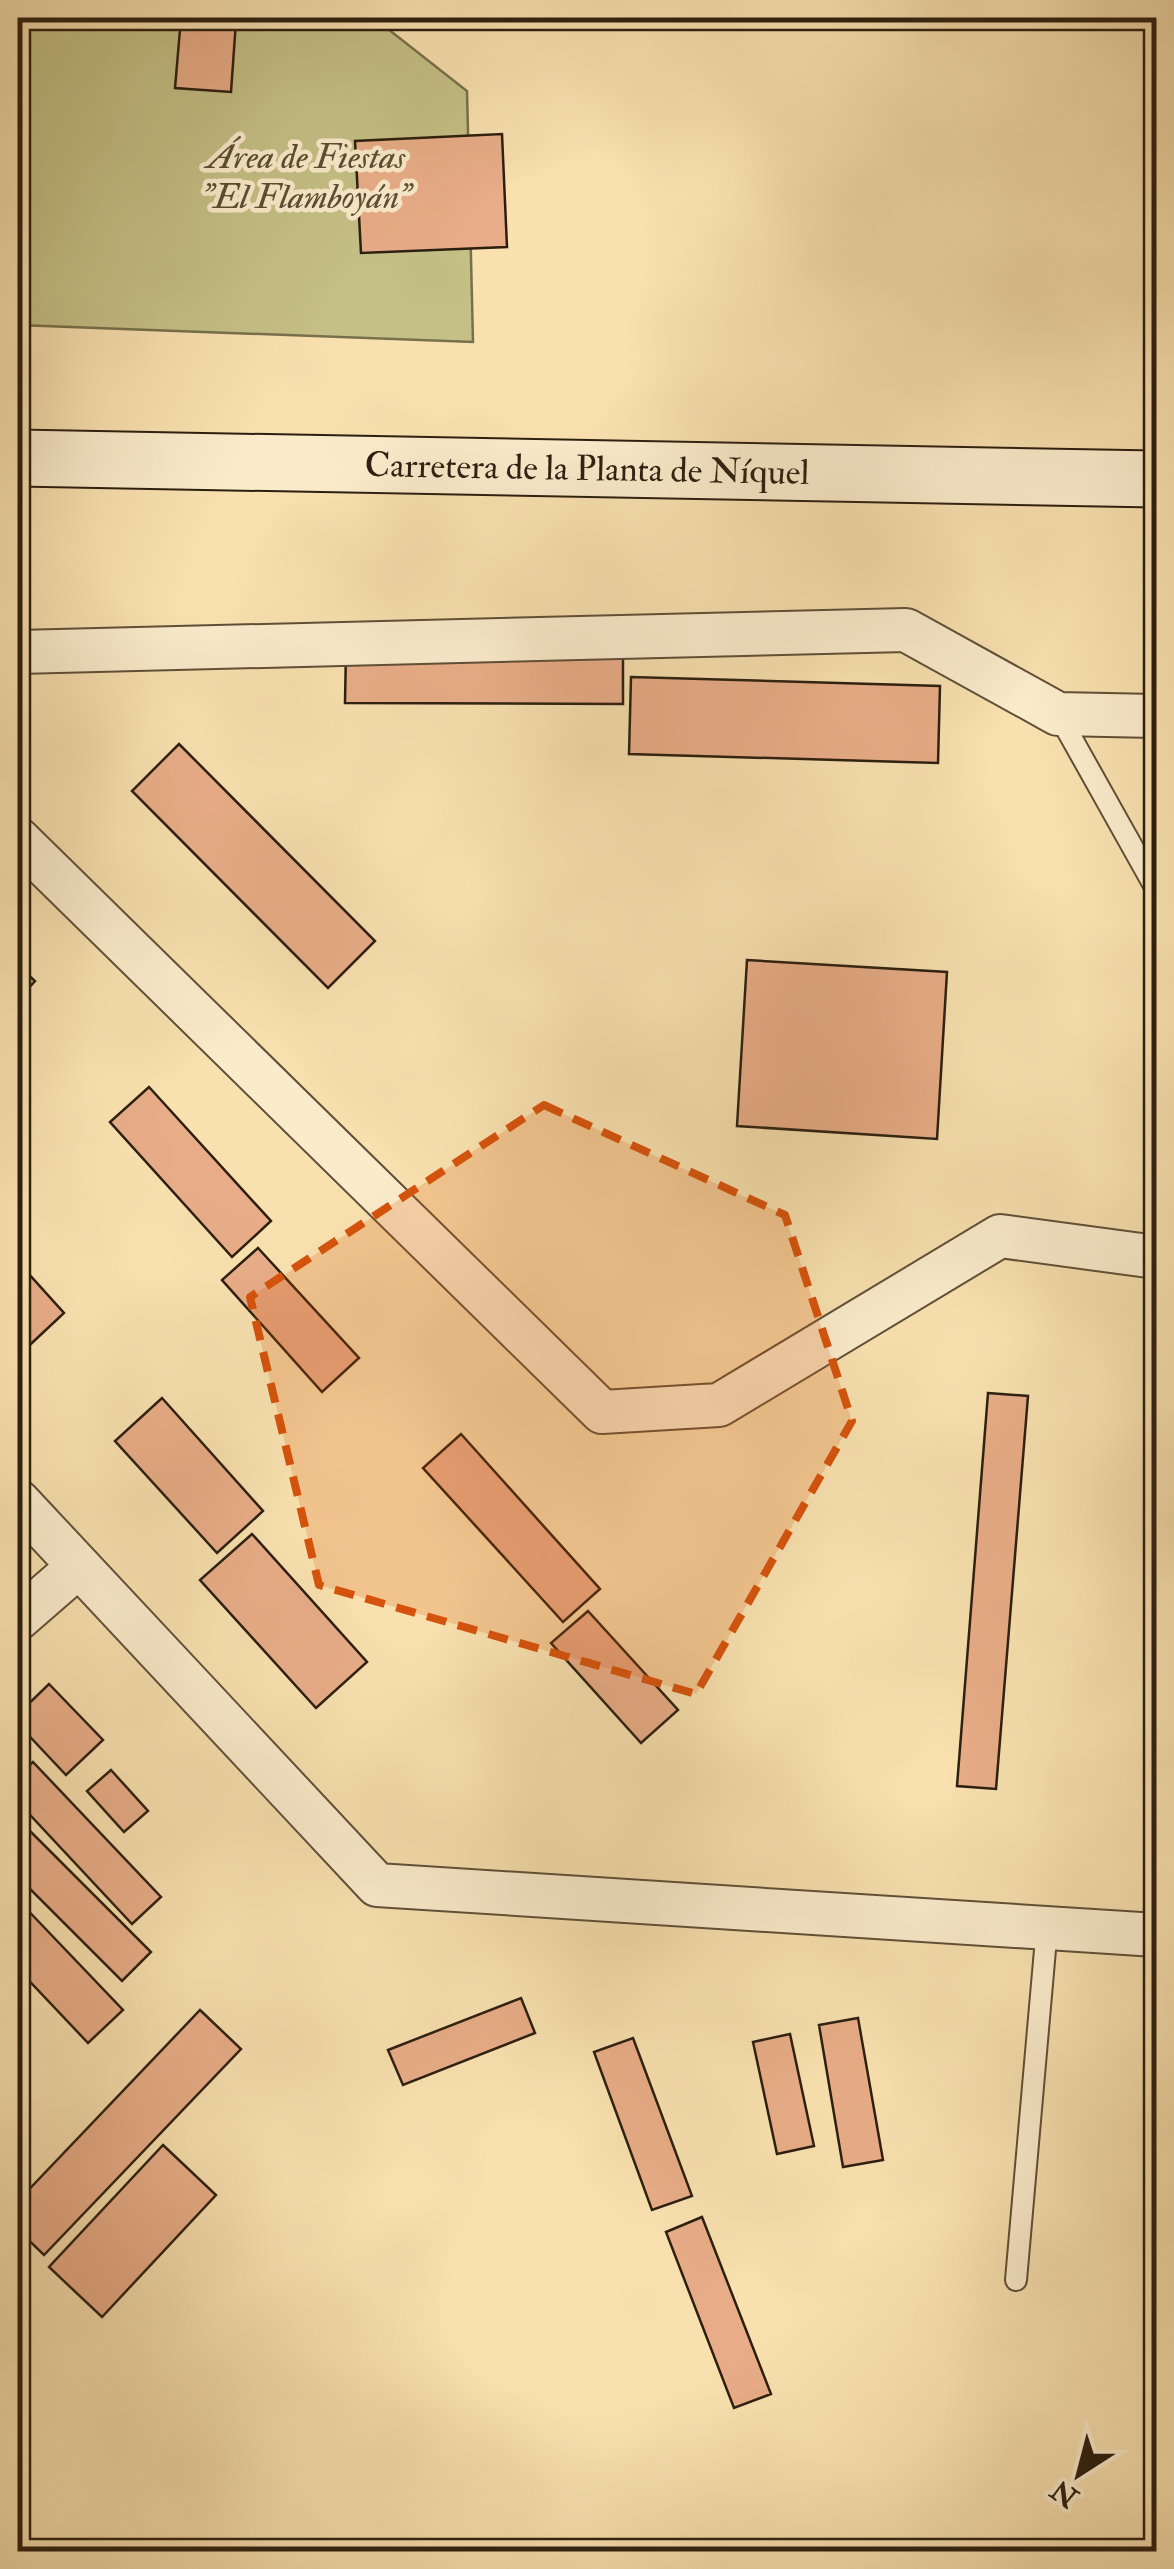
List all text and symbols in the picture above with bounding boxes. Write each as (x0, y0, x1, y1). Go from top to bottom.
park label: Área de Fiestas "El Flamboyán" (201, 135, 415, 219)
street label: Carretera de la Planta de Níquel (364, 443, 810, 495)
north arrow (1029, 2424, 1129, 2524)
text: N (1044, 2471, 1086, 2515)

